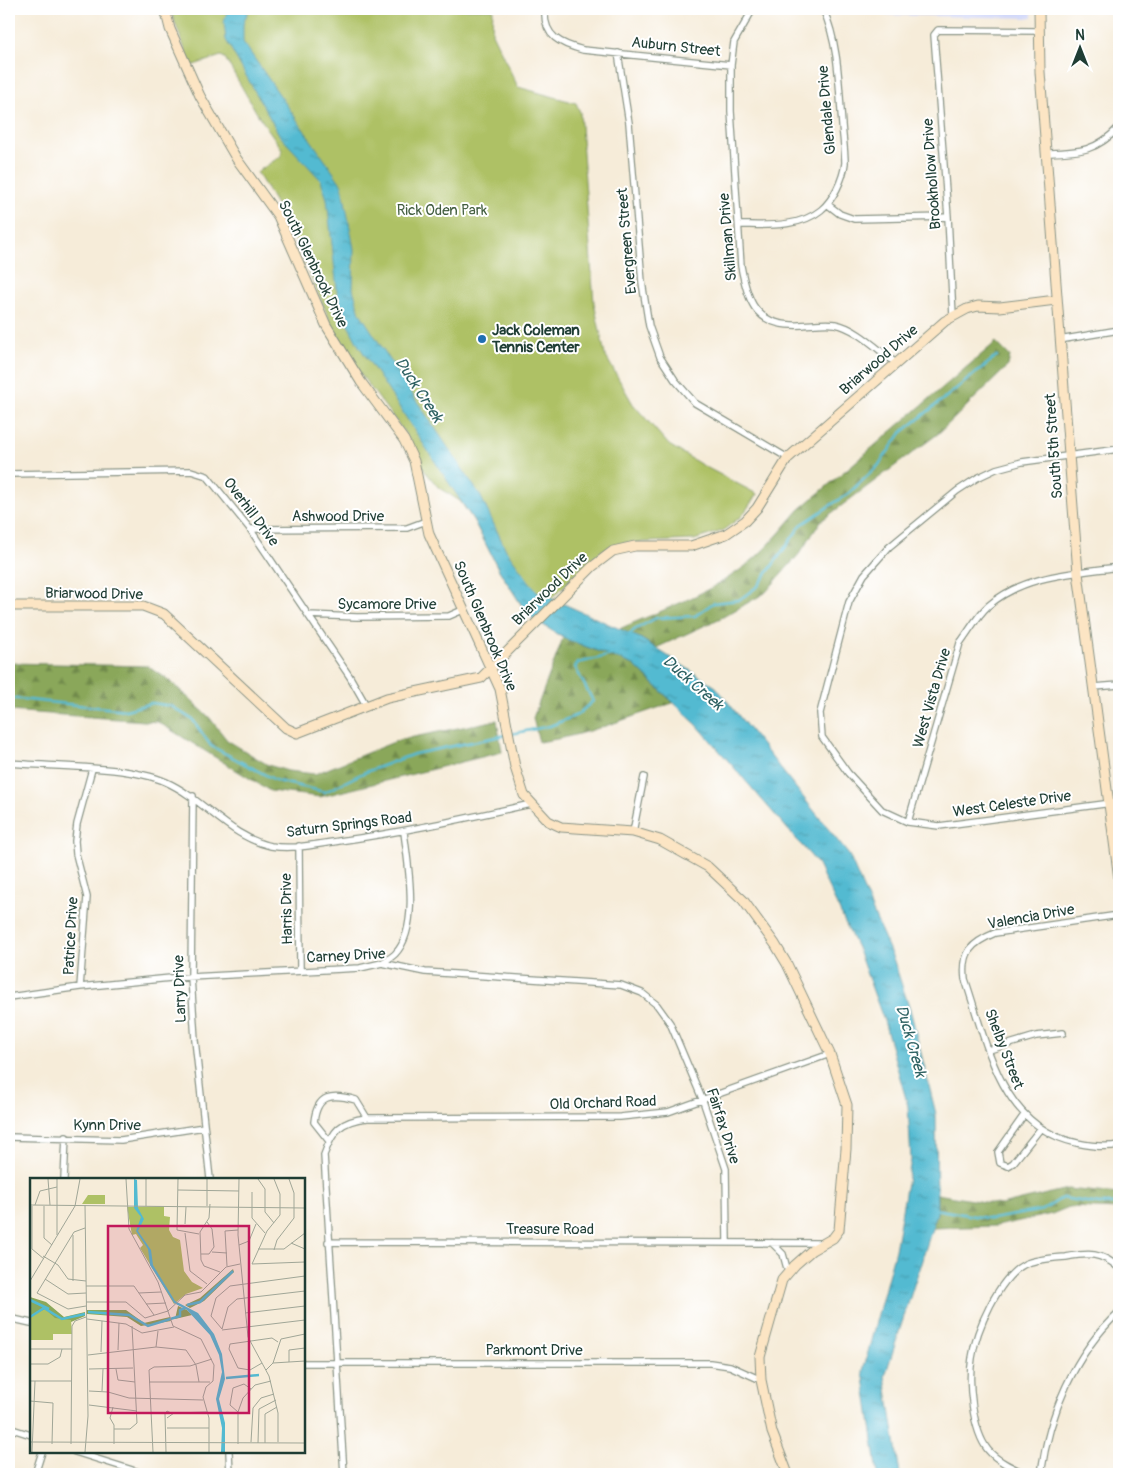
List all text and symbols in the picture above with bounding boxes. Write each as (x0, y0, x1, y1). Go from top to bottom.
north arrow (1056, 22, 1106, 72)
text: N (1075, 27, 1085, 44)
street label: Auburn Street (631, 33, 722, 61)
street label: Glendale Drive (814, 64, 840, 155)
street label: Brookhollow Drive (919, 117, 945, 230)
street label: Evergreen Street (613, 186, 641, 295)
street label: Skillman Drive (715, 192, 741, 282)
street label: South Glenbrook Drive (274, 197, 352, 331)
park label: Rick Oden Park (397, 201, 488, 220)
street label: Briarwood Drive (836, 320, 923, 399)
place label: Jack Coleman Tennis Center (491, 321, 580, 357)
marker: Jack Coleman Tennis Center (476, 333, 488, 345)
water label: Duck Creek (391, 354, 448, 427)
street label: South 5th Street (1041, 392, 1067, 499)
street label: Overhill Drive (219, 474, 283, 551)
street label: Ashwood Drive (292, 507, 385, 526)
street label: Briarwood Drive (508, 548, 592, 630)
street label: South Glenbrook Drive (449, 558, 521, 695)
street label: Briarwood Drive (45, 584, 144, 604)
street label: Sycamore Drive (338, 595, 437, 614)
street label: West Vista Drive (909, 645, 955, 750)
water label: Duck Creek (659, 651, 728, 716)
street label: West Celeste Drive (952, 786, 1073, 822)
street label: Saturn Springs Road (285, 808, 413, 842)
street label: Harris Drive (277, 872, 297, 945)
street label: Patrice Drive (59, 896, 83, 976)
street label: Valencia Drive (986, 900, 1076, 934)
street label: Carney Drive (306, 944, 387, 968)
street label: Larry Drive (169, 954, 191, 1023)
water label: Duck Creek (891, 1003, 931, 1080)
street label: Shelby Street (980, 1006, 1028, 1093)
street label: Fairfax Drive (702, 1086, 744, 1167)
street label: Old Orchard Road (549, 1092, 657, 1114)
street label: Kynn Drive (73, 1116, 141, 1135)
inset map (30, 1178, 305, 1453)
street label: Treasure Road (506, 1220, 594, 1239)
street label: Parkmont Drive (485, 1341, 583, 1360)

